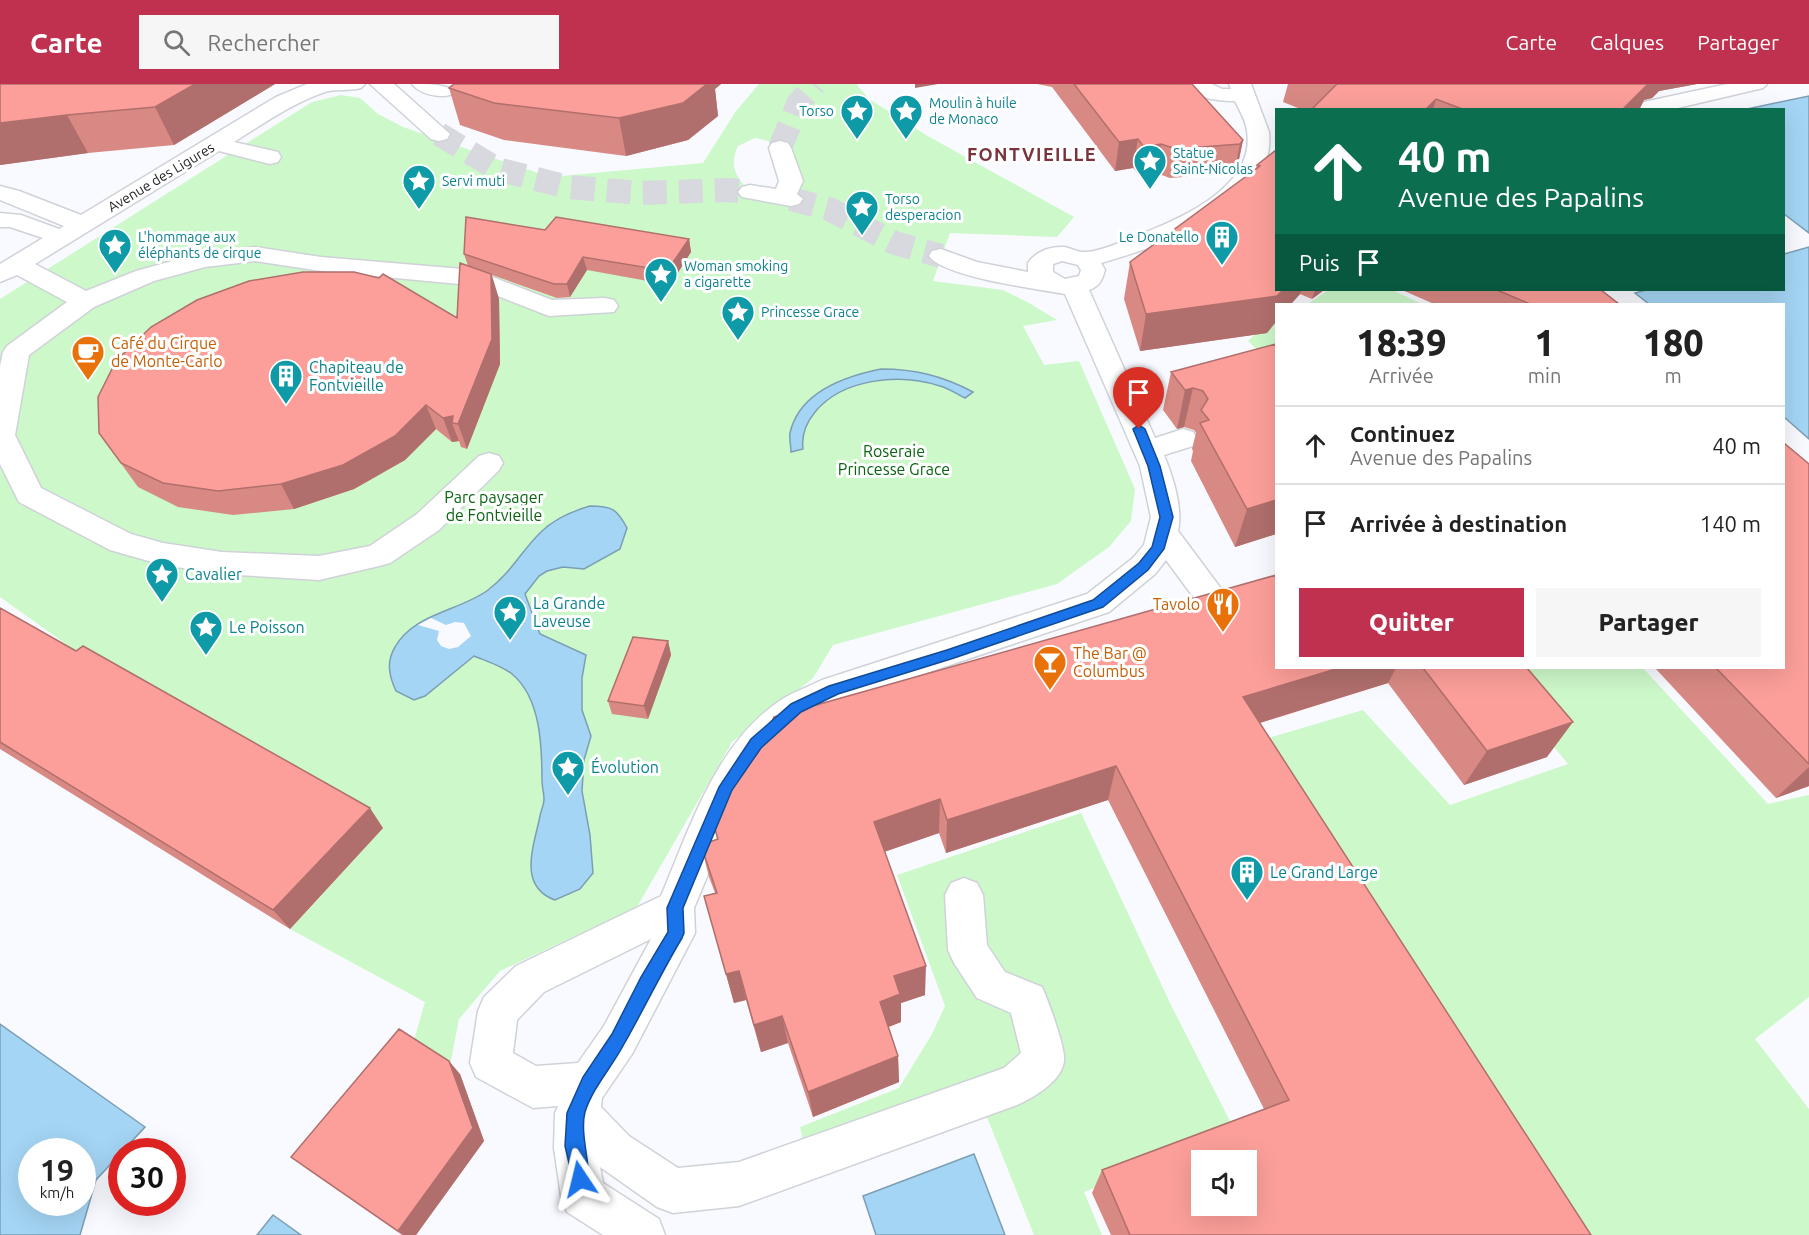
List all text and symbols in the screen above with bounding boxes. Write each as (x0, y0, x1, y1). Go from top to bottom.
search box (139, 15, 559, 69)
icon: search (160, 26, 193, 59)
text: Carte (30, 27, 103, 58)
text: Rechercher (208, 30, 320, 55)
text: Carte (1506, 30, 1557, 54)
text: Calques (1590, 30, 1664, 54)
text: Partager (1697, 30, 1779, 54)
place icon: Torso (839, 93, 875, 140)
place icon: Moulin à huile de Monaco (888, 93, 924, 140)
place label: Moulin à huile de Monaco (929, 95, 1017, 127)
place label: Torso (799, 103, 834, 119)
icon: ahead (1299, 132, 1377, 210)
text: 40 m (1398, 133, 1492, 180)
street label: Avenue des Ligures (105, 139, 217, 215)
place icon: Statue Saint-Nicolas (1132, 143, 1168, 190)
district label: FONTVIEILLE (967, 144, 1097, 164)
place label: Statue Saint-Nicolas (1173, 145, 1253, 177)
place icon: Servi muti (401, 163, 437, 210)
place label: Servi muti (442, 173, 505, 189)
text: Avenue des Papalins (1398, 182, 1644, 212)
place icon: Torso desperacion (844, 189, 880, 236)
place label: Torso desperacion (885, 191, 962, 223)
building icon: Le Donatello (1204, 219, 1240, 266)
place icon: L'hommage aux éléphants de cirque (97, 227, 133, 274)
place label: L'hommage aux éléphants de cirque (138, 229, 262, 261)
place label: Le Donatello (1119, 229, 1199, 245)
icon: arrive (1352, 246, 1385, 279)
text: Puis (1299, 250, 1340, 275)
place icon: Woman smoking a cigarette (643, 256, 679, 303)
place label: Woman smoking a cigarette (684, 258, 788, 290)
place icon: Princesse Grace (720, 294, 756, 341)
place label: Princesse Grace (761, 304, 859, 320)
text: 18:39 (1356, 322, 1446, 363)
text: 1 (1534, 322, 1555, 363)
text: 180 (1643, 322, 1704, 363)
cafe icon: Café du Cirque de Monte-Carlo (70, 334, 106, 381)
place label: Café du Cirque de Monte-Carlo (111, 334, 223, 370)
building icon: Chapiteau de Fontvieille (268, 358, 304, 405)
place label: Chapiteau de Fontvieille (309, 358, 404, 394)
text: Arrivée (1369, 364, 1434, 387)
text: min (1528, 364, 1561, 387)
text: m (1665, 364, 1682, 387)
pin (1113, 367, 1164, 429)
icon: arrive (1122, 376, 1155, 409)
text: Continuez (1350, 421, 1455, 446)
icon: ahead (1299, 429, 1332, 462)
text: 40 m (1712, 433, 1761, 458)
park label: Roseraie Princesse Grace (838, 442, 950, 478)
text: Avenue des Papalins (1350, 446, 1532, 469)
park label: Parc paysager de Fontvieille (444, 488, 544, 524)
icon: arrive (1299, 507, 1332, 540)
text: Arrivée à destination (1350, 511, 1567, 536)
text: 140 m (1700, 511, 1761, 536)
place icon: Cavalier (144, 556, 180, 603)
place label: Cavalier (185, 565, 242, 583)
restaurant icon: Tavolo (1205, 586, 1241, 633)
button: Quitter (1299, 588, 1524, 657)
button: Partager (1536, 588, 1761, 657)
place icon: La Grande Laveuse (492, 594, 528, 641)
place label: La Grande Laveuse (533, 594, 605, 630)
place label: Tavolo (1153, 595, 1200, 613)
place icon: Le Poisson (188, 609, 224, 656)
place label: Le Poisson (229, 618, 305, 636)
bar icon: The Bar @ Columbus (1032, 644, 1068, 691)
place label: The Bar @ Columbus (1073, 644, 1147, 680)
place icon: Évolution (550, 749, 586, 796)
place label: Évolution (591, 756, 659, 776)
building icon: Le Grand Large (1229, 854, 1265, 901)
place label: Le Grand Large (1270, 863, 1378, 881)
speed limit sign: 30 (108, 1138, 186, 1216)
position arrow (548, 1147, 612, 1211)
map controls (1191, 1150, 1257, 1216)
button: sound (1191, 1150, 1257, 1216)
text: 19 (40, 1153, 74, 1187)
text: km/h (40, 1184, 74, 1201)

